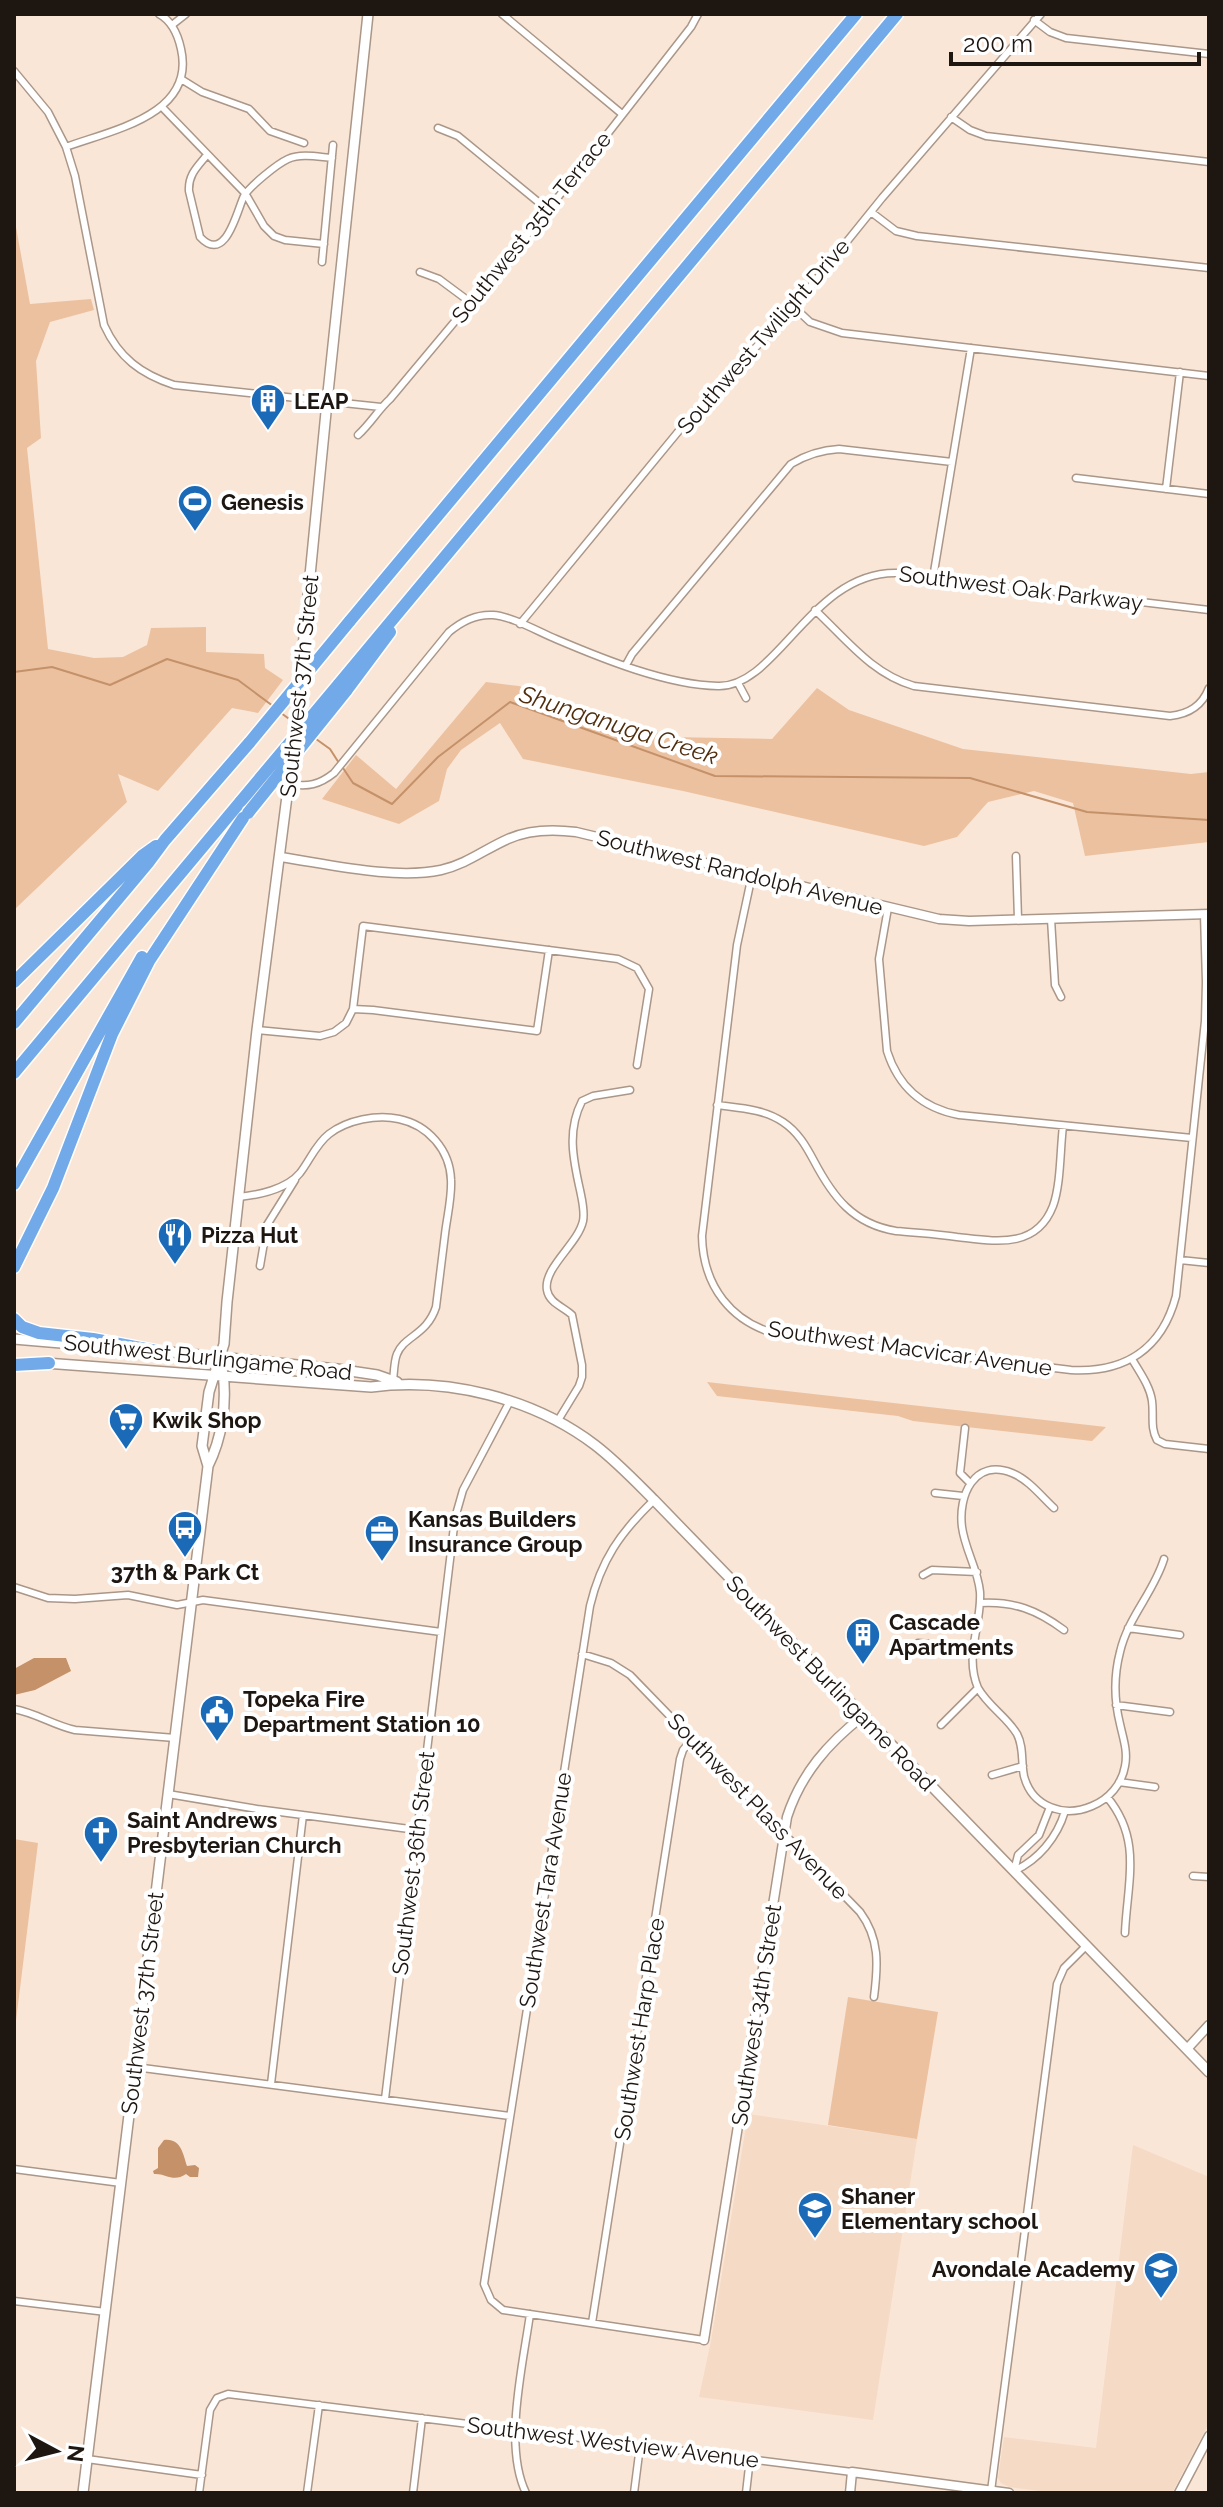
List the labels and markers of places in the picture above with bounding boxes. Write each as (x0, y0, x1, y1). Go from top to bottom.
building icon: LEAP (249, 382, 287, 432)
place label: LEAP (294, 388, 349, 414)
sports icon: Genesis (176, 483, 214, 533)
place label: Genesis (221, 489, 304, 515)
restaurant icon: Pizza Hut (156, 1216, 194, 1266)
place label: Pizza Hut (201, 1222, 299, 1248)
supermarket icon: Kwik Shop (107, 1401, 145, 1451)
place label: Kwik Shop (152, 1407, 262, 1433)
place label: Kansas Builders Insurance Group (408, 1506, 582, 1557)
bus stop icon: 37th & Park Ct (166, 1509, 204, 1559)
office icon: Kansas Builders Insurance Group (363, 1513, 401, 1563)
place label: 37th & Park Ct (111, 1559, 260, 1585)
place label: Cascade Apartments (889, 1609, 1014, 1660)
building icon: Cascade Apartments (844, 1616, 882, 1666)
place label: Topeka Fire Department Station 10 (243, 1686, 481, 1737)
public building icon: Topeka Fire Department Station 10 (198, 1693, 236, 1743)
place label: Saint Andrews Presbyterian Church (127, 1807, 342, 1858)
church icon: Saint Andrews Presbyterian Church (82, 1814, 120, 1864)
place label: Shaner Elementary school (841, 2183, 1039, 2234)
school or university icon: Shaner Elementary school (796, 2190, 834, 2240)
school or university icon: Avondale Academy (1142, 2250, 1180, 2300)
place label: Avondale Academy (932, 2256, 1135, 2282)

